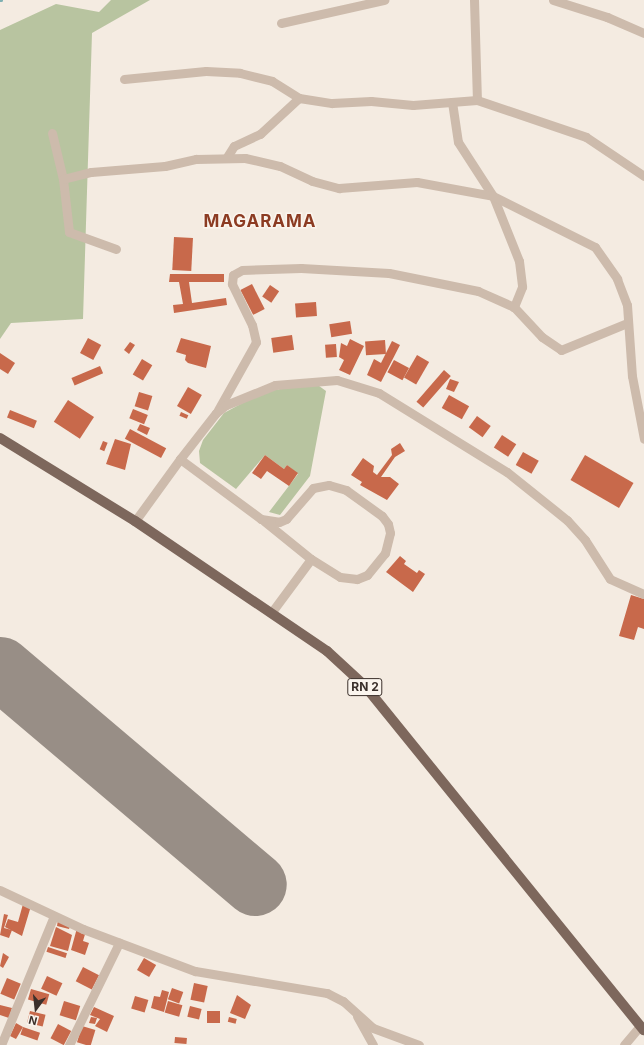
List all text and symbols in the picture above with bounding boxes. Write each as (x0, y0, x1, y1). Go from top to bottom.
district label: MAGARAMA (203, 212, 317, 232)
road number: RN 2 (347, 677, 383, 697)
north arrow (16, 989, 56, 1029)
text: N (27, 1013, 39, 1028)

